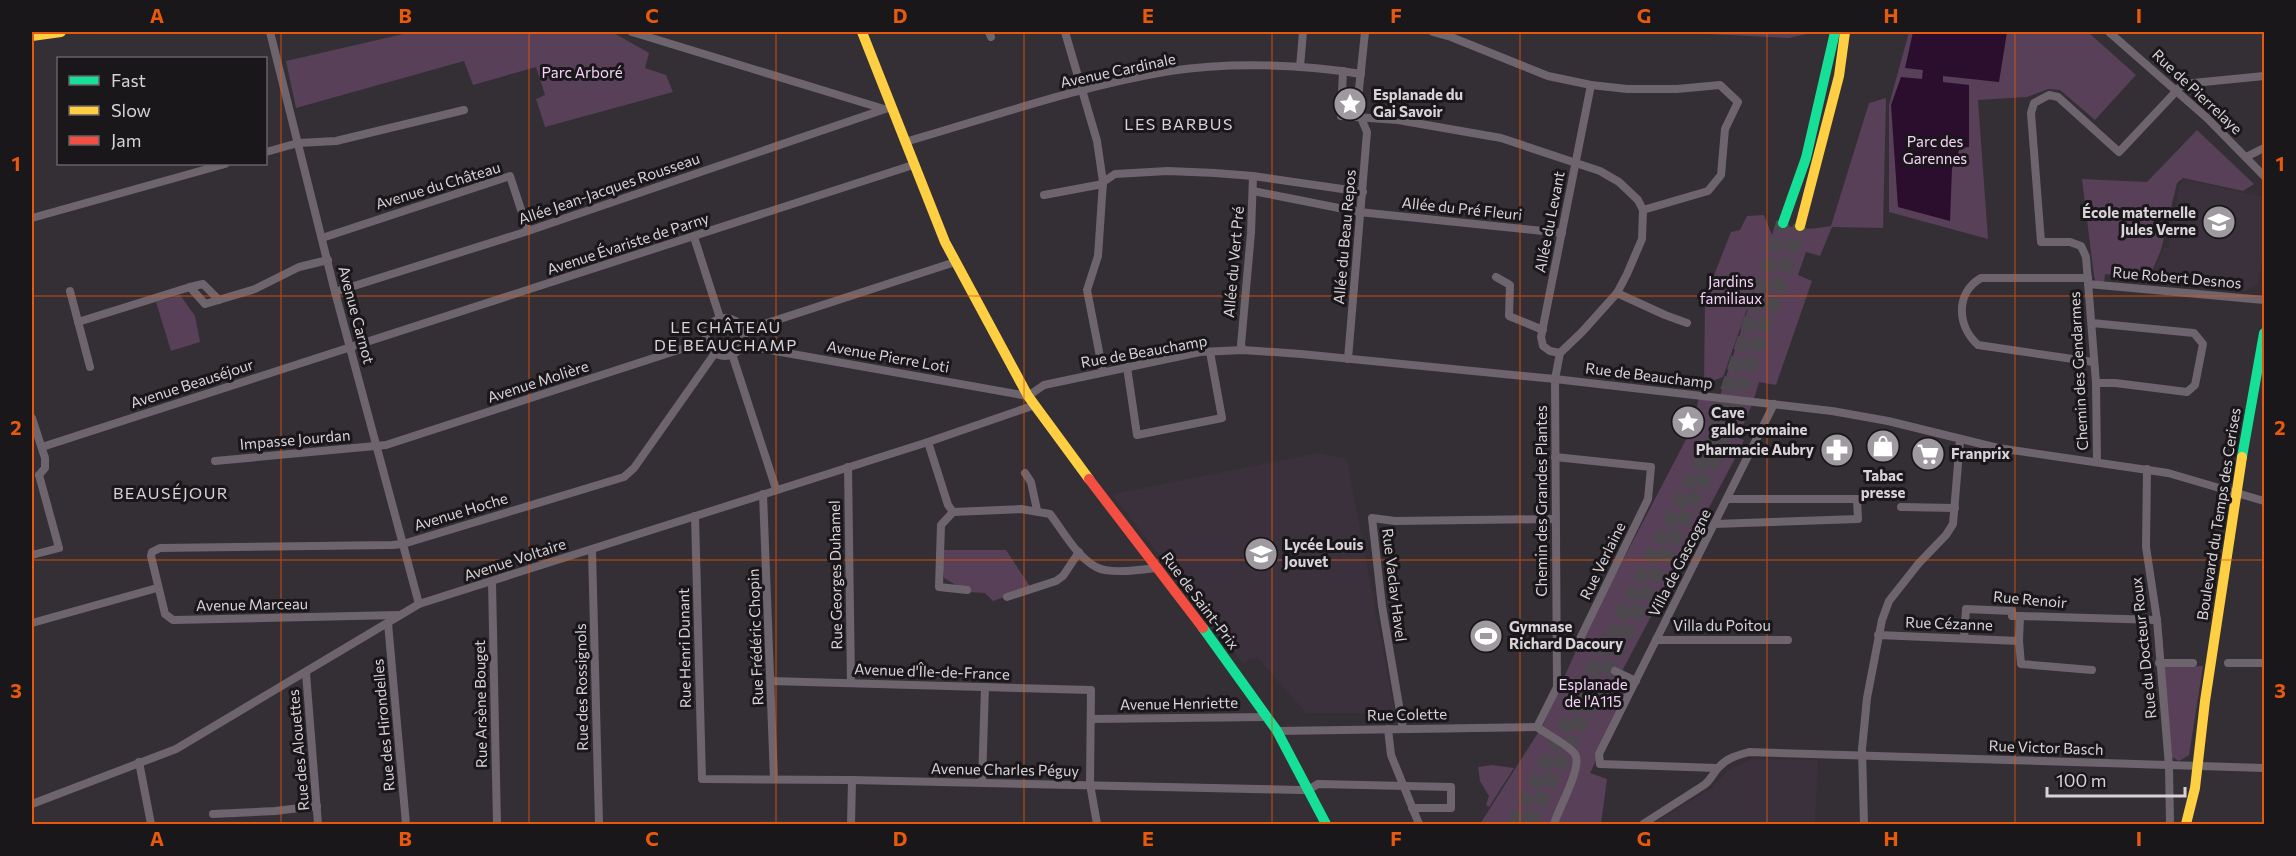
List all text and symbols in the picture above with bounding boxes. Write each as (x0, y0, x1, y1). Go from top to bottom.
text: A (150, 3, 164, 27)
text: B (398, 3, 412, 27)
text: C (645, 3, 659, 27)
text: D (893, 3, 907, 27)
text: E (1142, 3, 1154, 27)
text: F (1390, 3, 1402, 27)
text: G (1637, 3, 1651, 27)
text: H (1884, 3, 1899, 27)
text: I (2136, 3, 2142, 27)
street label: Rue de Pierrelaye (2149, 45, 2246, 138)
street label: Avenue Cardinale (1058, 49, 1177, 91)
legend (57, 57, 267, 165)
park label: Parc Arboré (541, 63, 623, 81)
text: Fast (111, 69, 146, 91)
place label: Esplanade du Gai Savoir (1373, 85, 1463, 120)
place icon: Esplanade du Gai Savoir (1332, 86, 1368, 122)
text: Slow (111, 99, 151, 121)
district label: LES BARBUS (1124, 114, 1234, 133)
text: Jam (111, 129, 141, 151)
park label: Parc des Garennes (1903, 132, 1967, 167)
street label: Allée Jean-Jacques Rousseau (516, 148, 702, 228)
text: 1 (11, 151, 21, 175)
text: 1 (2275, 151, 2285, 175)
street label: Avenue du Château (373, 157, 502, 213)
street label: Allée du Beau Repos (1329, 169, 1359, 305)
street label: Allée du Levant (1530, 170, 1568, 274)
street label: Allée du Pré Fleuri (1401, 193, 1523, 223)
place label: École maternelle Jules Verne (2082, 203, 2196, 238)
school or university icon: École maternelle Jules Verne (2201, 204, 2237, 240)
street label: Allée du Vert Pré (1219, 205, 1247, 318)
street label: Avenue Évariste de Parny (544, 207, 711, 278)
street label: Rue Robert Desnos (2112, 262, 2243, 292)
street label: Avenue Carnot (335, 264, 379, 366)
park label: Jardins familiaux (1700, 272, 1762, 307)
street label: Chemin des Gendarmes (2065, 291, 2091, 451)
district label: LE CHÂTEAU DE BEAUCHAMP (654, 317, 798, 354)
street label: Rue de Beauchamp (1079, 331, 1209, 371)
street label: Avenue Pierre Loti (826, 336, 951, 376)
street label: Avenue Beauséjour (128, 355, 256, 411)
street label: Avenue Molière (485, 356, 591, 406)
street label: Rue de Beauchamp (1584, 358, 1714, 392)
place label: Cave gallo-romaine (1711, 403, 1807, 438)
place icon: Cave gallo-romaine (1670, 404, 1706, 440)
street label: Chemin des Grandes Plantes (1532, 405, 1550, 597)
street label: Boulevard du Temps des Cerises (2192, 406, 2244, 621)
text: 2 (10, 415, 22, 439)
text: 2 (2274, 415, 2286, 439)
street label: Impasse Jourdan (239, 425, 351, 453)
shop icon: Tabac presse (1865, 428, 1901, 464)
pharmacy icon: Pharmacie Aubry (1819, 432, 1855, 468)
supermarket icon: Franprix (1910, 436, 1946, 472)
place label: Pharmacie Aubry (1696, 440, 1815, 458)
place label: Franprix (1951, 444, 2010, 462)
place label: Tabac presse (1861, 466, 1905, 501)
district label: BEAUSÉJOUR (113, 483, 229, 502)
street label: Avenue Hoche (412, 488, 510, 534)
street label: Rue Georges Duhamel (825, 500, 845, 650)
street label: Villa de Gascogne (1644, 506, 1714, 619)
street label: Rue Verlaine (1576, 519, 1629, 602)
street label: Rue Vaclav Havel (1379, 527, 1411, 643)
street label: Avenue Voltaire (461, 534, 568, 584)
place label: Lycée Louis Jouvet (1284, 535, 1363, 570)
school or university icon: Lycée Louis Jouvet (1243, 536, 1279, 572)
street label: Rue de Saint-Prix (1158, 548, 1243, 653)
street label: Rue Frédéric Chopin (744, 568, 766, 706)
street label: Rue du Docteur Roux (2127, 576, 2159, 720)
street label: Rue Renoir (1992, 587, 2068, 611)
street label: Rue Henri Dunant (674, 588, 694, 708)
street label: Avenue Marceau (196, 594, 308, 614)
street label: Rue Cézanne (1905, 612, 1993, 634)
street label: Villa du Poitou (1673, 616, 1771, 634)
place label: Gymnase Richard Dacoury (1509, 617, 1624, 652)
sports icon: Gymnase Richard Dacoury (1468, 618, 1504, 654)
street label: Rue des Rossignols (571, 623, 591, 751)
street label: Rue Arsène Bouget (470, 640, 490, 768)
street label: Rue des Hirondelles (368, 658, 398, 792)
street label: Avenue d'Île-de-France (854, 658, 1010, 683)
park label: Esplanade de l'A115 (1558, 675, 1628, 710)
text: 3 (10, 678, 22, 702)
text: 3 (2274, 678, 2286, 702)
street label: Rue des Alouettes (284, 689, 312, 811)
street label: Avenue Henriette (1120, 693, 1238, 713)
street label: Rue Colette (1367, 704, 1447, 724)
street label: Rue Victor Basch (1988, 736, 2104, 758)
street label: Avenue Charles Péguy (931, 759, 1080, 779)
scale bar (2047, 760, 2185, 798)
text: 100 m (2056, 769, 2106, 791)
text: A (150, 826, 164, 850)
text: B (398, 826, 412, 850)
text: C (645, 826, 659, 850)
text: D (893, 826, 907, 850)
text: E (1142, 826, 1154, 850)
text: F (1390, 826, 1402, 850)
text: G (1637, 826, 1651, 850)
text: H (1884, 826, 1899, 850)
text: I (2136, 826, 2142, 850)

